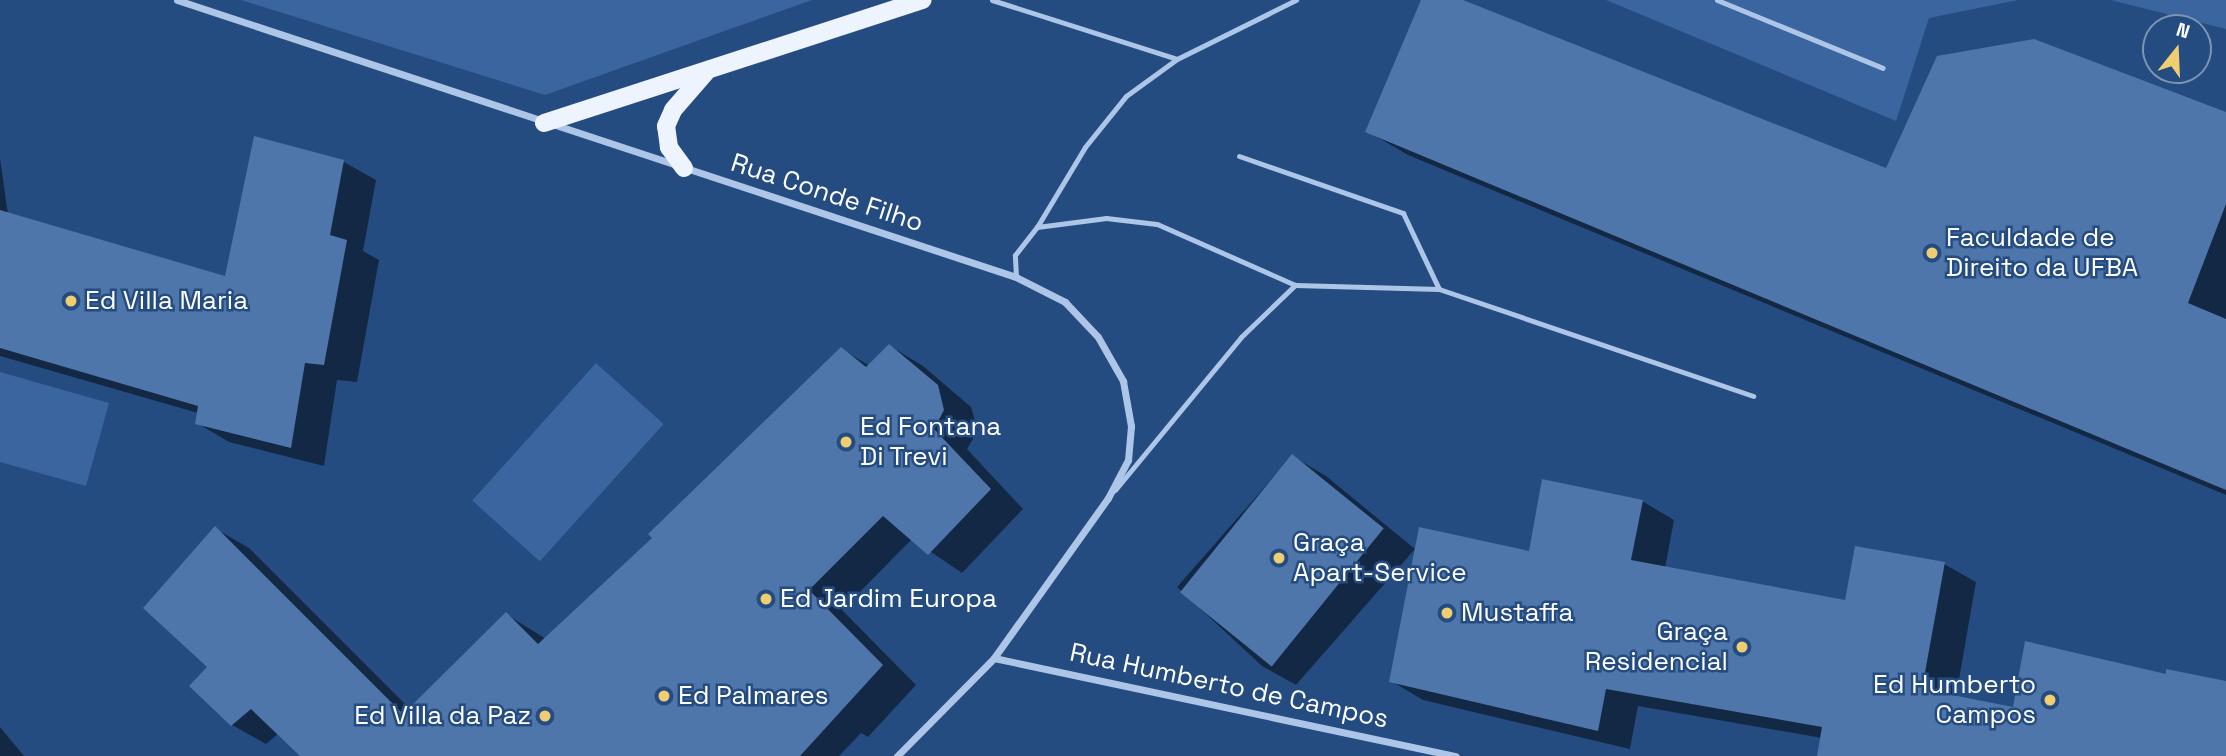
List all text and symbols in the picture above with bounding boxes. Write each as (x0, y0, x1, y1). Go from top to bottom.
north arrow (2142, 14, 2212, 84)
text: N (2173, 17, 2193, 44)
street label: Rua Conde Filho (727, 147, 927, 239)
place label: Faculdade de Direito da UFBA (1946, 222, 2138, 284)
marker: Faculdade de Direito da UFBA (1924, 245, 1940, 261)
place label: Ed Villa Maria (85, 285, 248, 317)
marker: Ed Villa Maria (63, 293, 79, 309)
place label: Ed Fontana Di Trevi (860, 411, 1001, 472)
marker: Ed Fontana Di Trevi (838, 434, 854, 450)
place label: Graça Apart-Service (1293, 527, 1467, 588)
marker: Graça Apart-Service (1271, 550, 1287, 566)
place label: Ed Jardim Europa (780, 583, 997, 615)
marker: Ed Jardim Europa (758, 591, 774, 607)
place label: Mustaffa (1461, 597, 1573, 629)
marker: Mustaffa (1439, 605, 1455, 621)
place label: Graça Residencial (1585, 616, 1728, 678)
street label: Rua Humberto de Campos (1067, 637, 1391, 735)
marker: Graça Residencial (1734, 639, 1750, 655)
place label: Ed Humberto Campos (1873, 669, 2036, 730)
place label: Ed Palmares (678, 680, 828, 712)
marker: Ed Palmares (656, 688, 672, 704)
marker: Ed Humberto Campos (2042, 692, 2058, 708)
place label: Ed Villa da Paz (354, 700, 531, 732)
marker: Ed Villa da Paz (537, 708, 553, 724)

